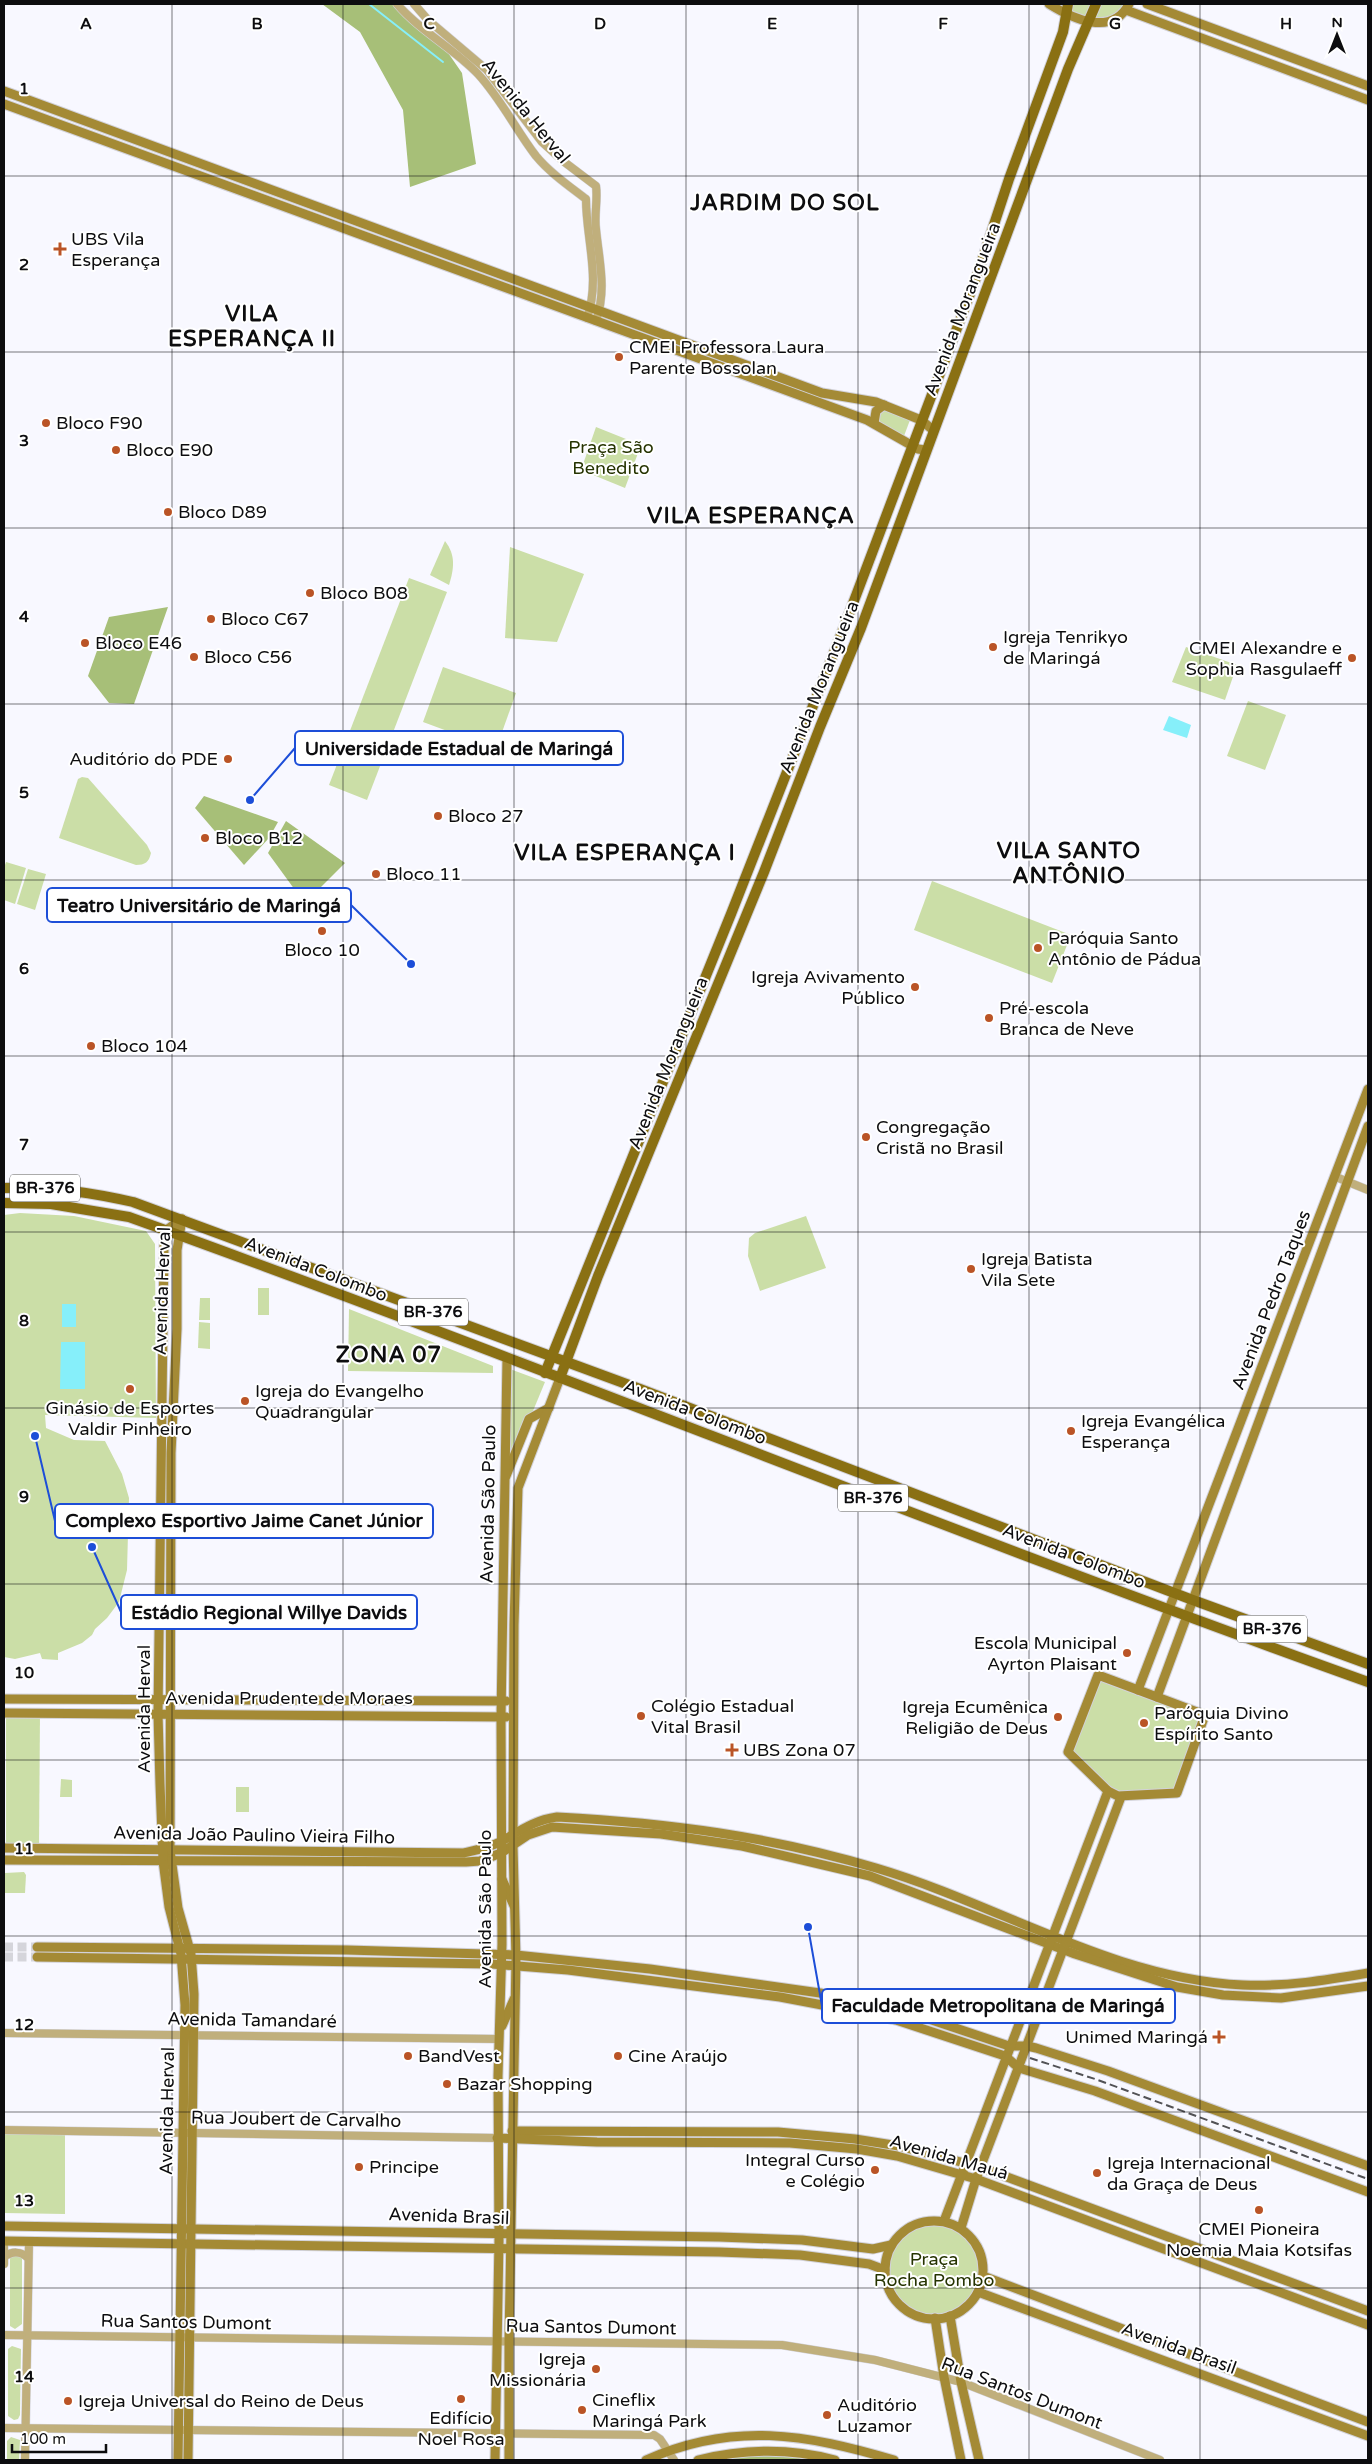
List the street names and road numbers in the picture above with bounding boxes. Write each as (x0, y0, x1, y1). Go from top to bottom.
street label: Avenida Herval (477, 54, 575, 168)
street label: Avenida Morangueira (919, 219, 1005, 399)
street label: Avenida Morangueira (774, 598, 864, 776)
street label: Avenida Morangueira (623, 974, 713, 1152)
road number: BR-376 (10, 1174, 80, 1202)
street label: Avenida Pedro Taques (1227, 1207, 1315, 1393)
street label: Avenida Herval (149, 1226, 175, 1356)
street label: Avenida Colombo (241, 1232, 391, 1306)
road number: BR-376 (398, 1298, 468, 1325)
street label: Avenida Colombo (620, 1375, 770, 1449)
street label: Avenida São Paulo (476, 1424, 500, 1584)
road number: BR-376 (838, 1485, 908, 1512)
street label: Avenida Colombo (999, 1519, 1149, 1593)
road number: BR-376 (1237, 1616, 1307, 1642)
street label: Avenida Herval (133, 1645, 155, 1773)
street label: Avenida Prudente de Moraes (165, 1687, 413, 1709)
street label: Avenida João Paulino Vieira Filho (113, 1822, 395, 1848)
street label: Avenida São Paulo (474, 1830, 496, 1988)
street label: Avenida Tamandaré (167, 2008, 337, 2032)
street label: Avenida Herval (155, 2047, 179, 2175)
street label: Rua Joubert de Carvalho (191, 2106, 402, 2132)
street label: Avenida Mauá (887, 2130, 1011, 2184)
street label: Avenida Brasil (388, 2203, 510, 2229)
street label: Rua Santos Dumont (100, 2310, 272, 2334)
street label: Rua Santos Dumont (505, 2315, 677, 2339)
street label: Avenida Brasil (1118, 2317, 1240, 2379)
street label: Rua Santos Dumont (938, 2352, 1106, 2434)

